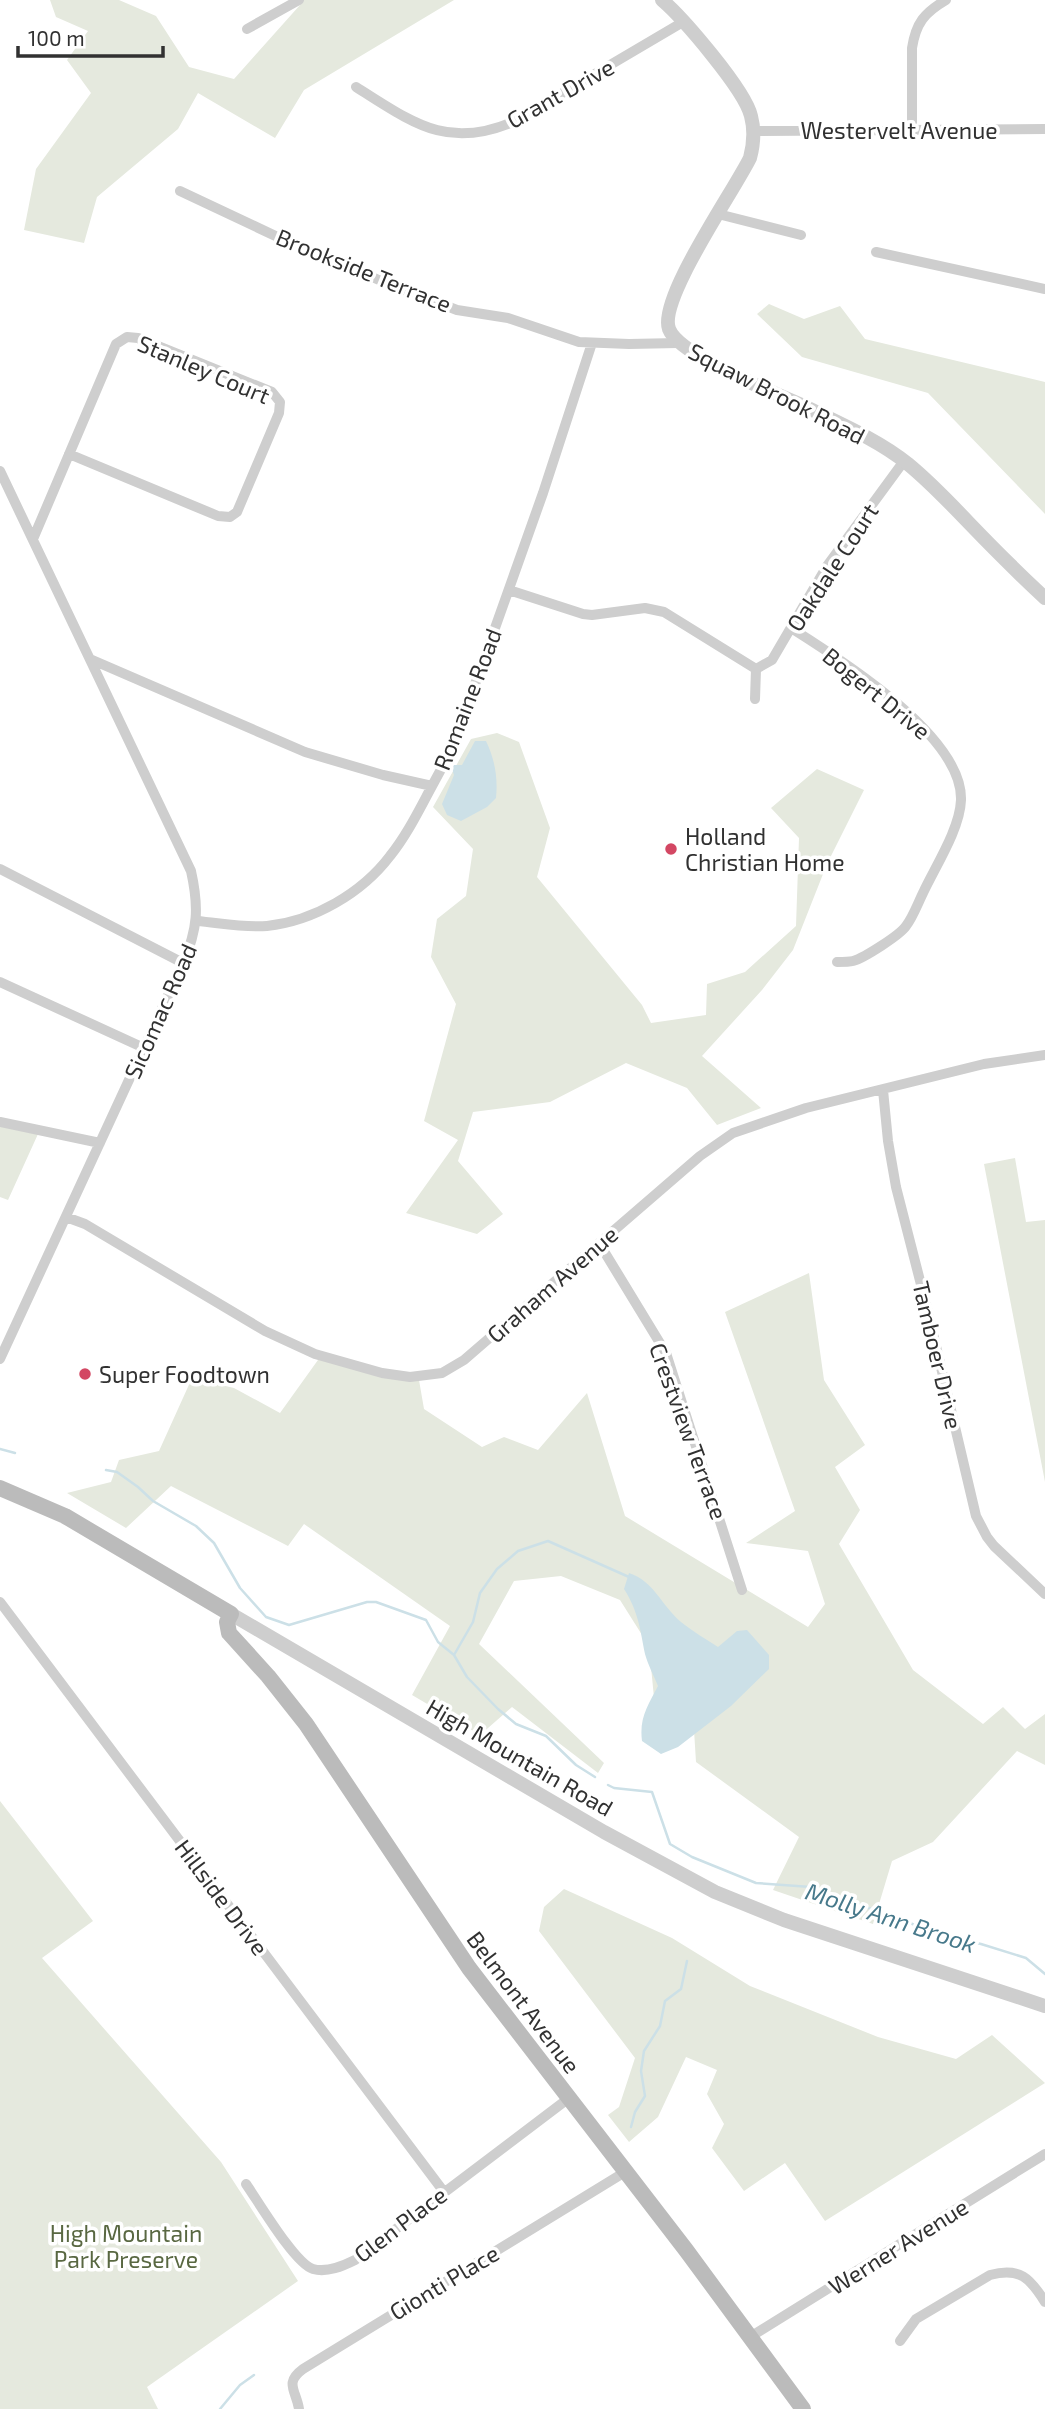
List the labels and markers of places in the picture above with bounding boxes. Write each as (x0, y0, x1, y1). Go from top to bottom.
place label: Holland Christian Home (685, 822, 845, 876)
marker: Holland Christian Home (663, 841, 679, 857)
place label: Super Foodtown (99, 1360, 270, 1388)
marker: Super Foodtown (77, 1366, 93, 1382)

